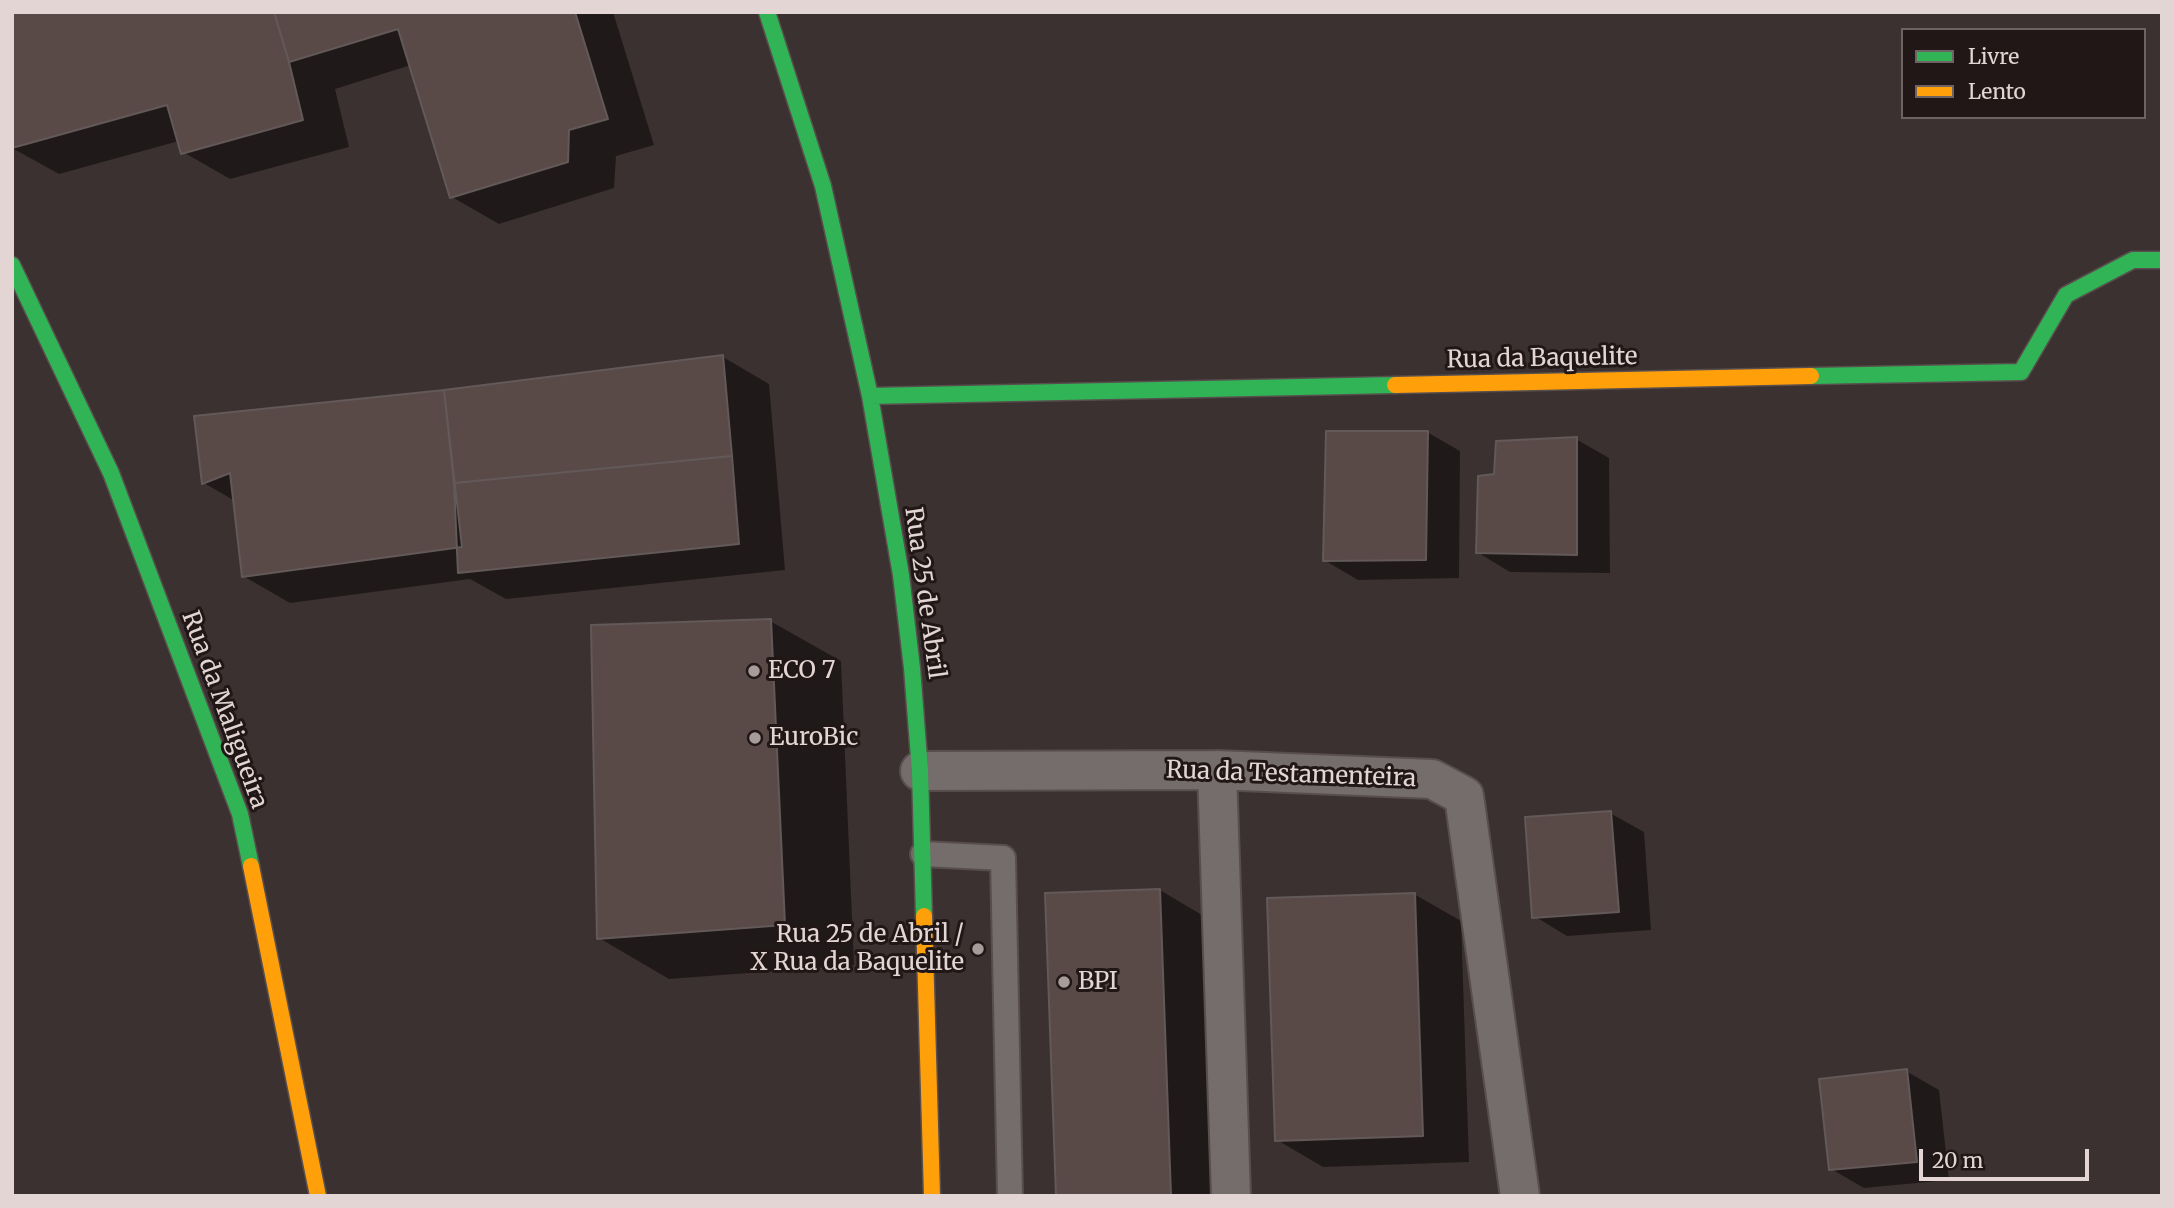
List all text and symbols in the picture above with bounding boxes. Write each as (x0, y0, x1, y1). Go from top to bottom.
legend (1901, 28, 2146, 119)
text: Livre (1968, 43, 2019, 70)
text: Lento (1968, 78, 2026, 105)
street label: Rua da Baquelite (1446, 343, 1638, 375)
street label: Rua 25 de Abril (898, 505, 950, 681)
street label: Rua da Maligueira (175, 607, 273, 813)
place label: ECO 7 (768, 657, 835, 685)
marker: ECO 7 (746, 663, 762, 679)
place label: EuroBic (769, 724, 858, 752)
marker: EuroBic (747, 730, 763, 746)
street label: Rua da Testamenteira (1165, 756, 1417, 794)
place label: Rua 25 de Abril / X Rua da Baquelite (750, 921, 964, 977)
marker: Rua 25 de Abril / X Rua da Baquelite (970, 941, 986, 957)
place label: BPI (1078, 968, 1118, 996)
marker: BPI (1056, 974, 1072, 990)
scale bar (1922, 1134, 2092, 1178)
text: 20 m (1932, 1147, 1983, 1174)

